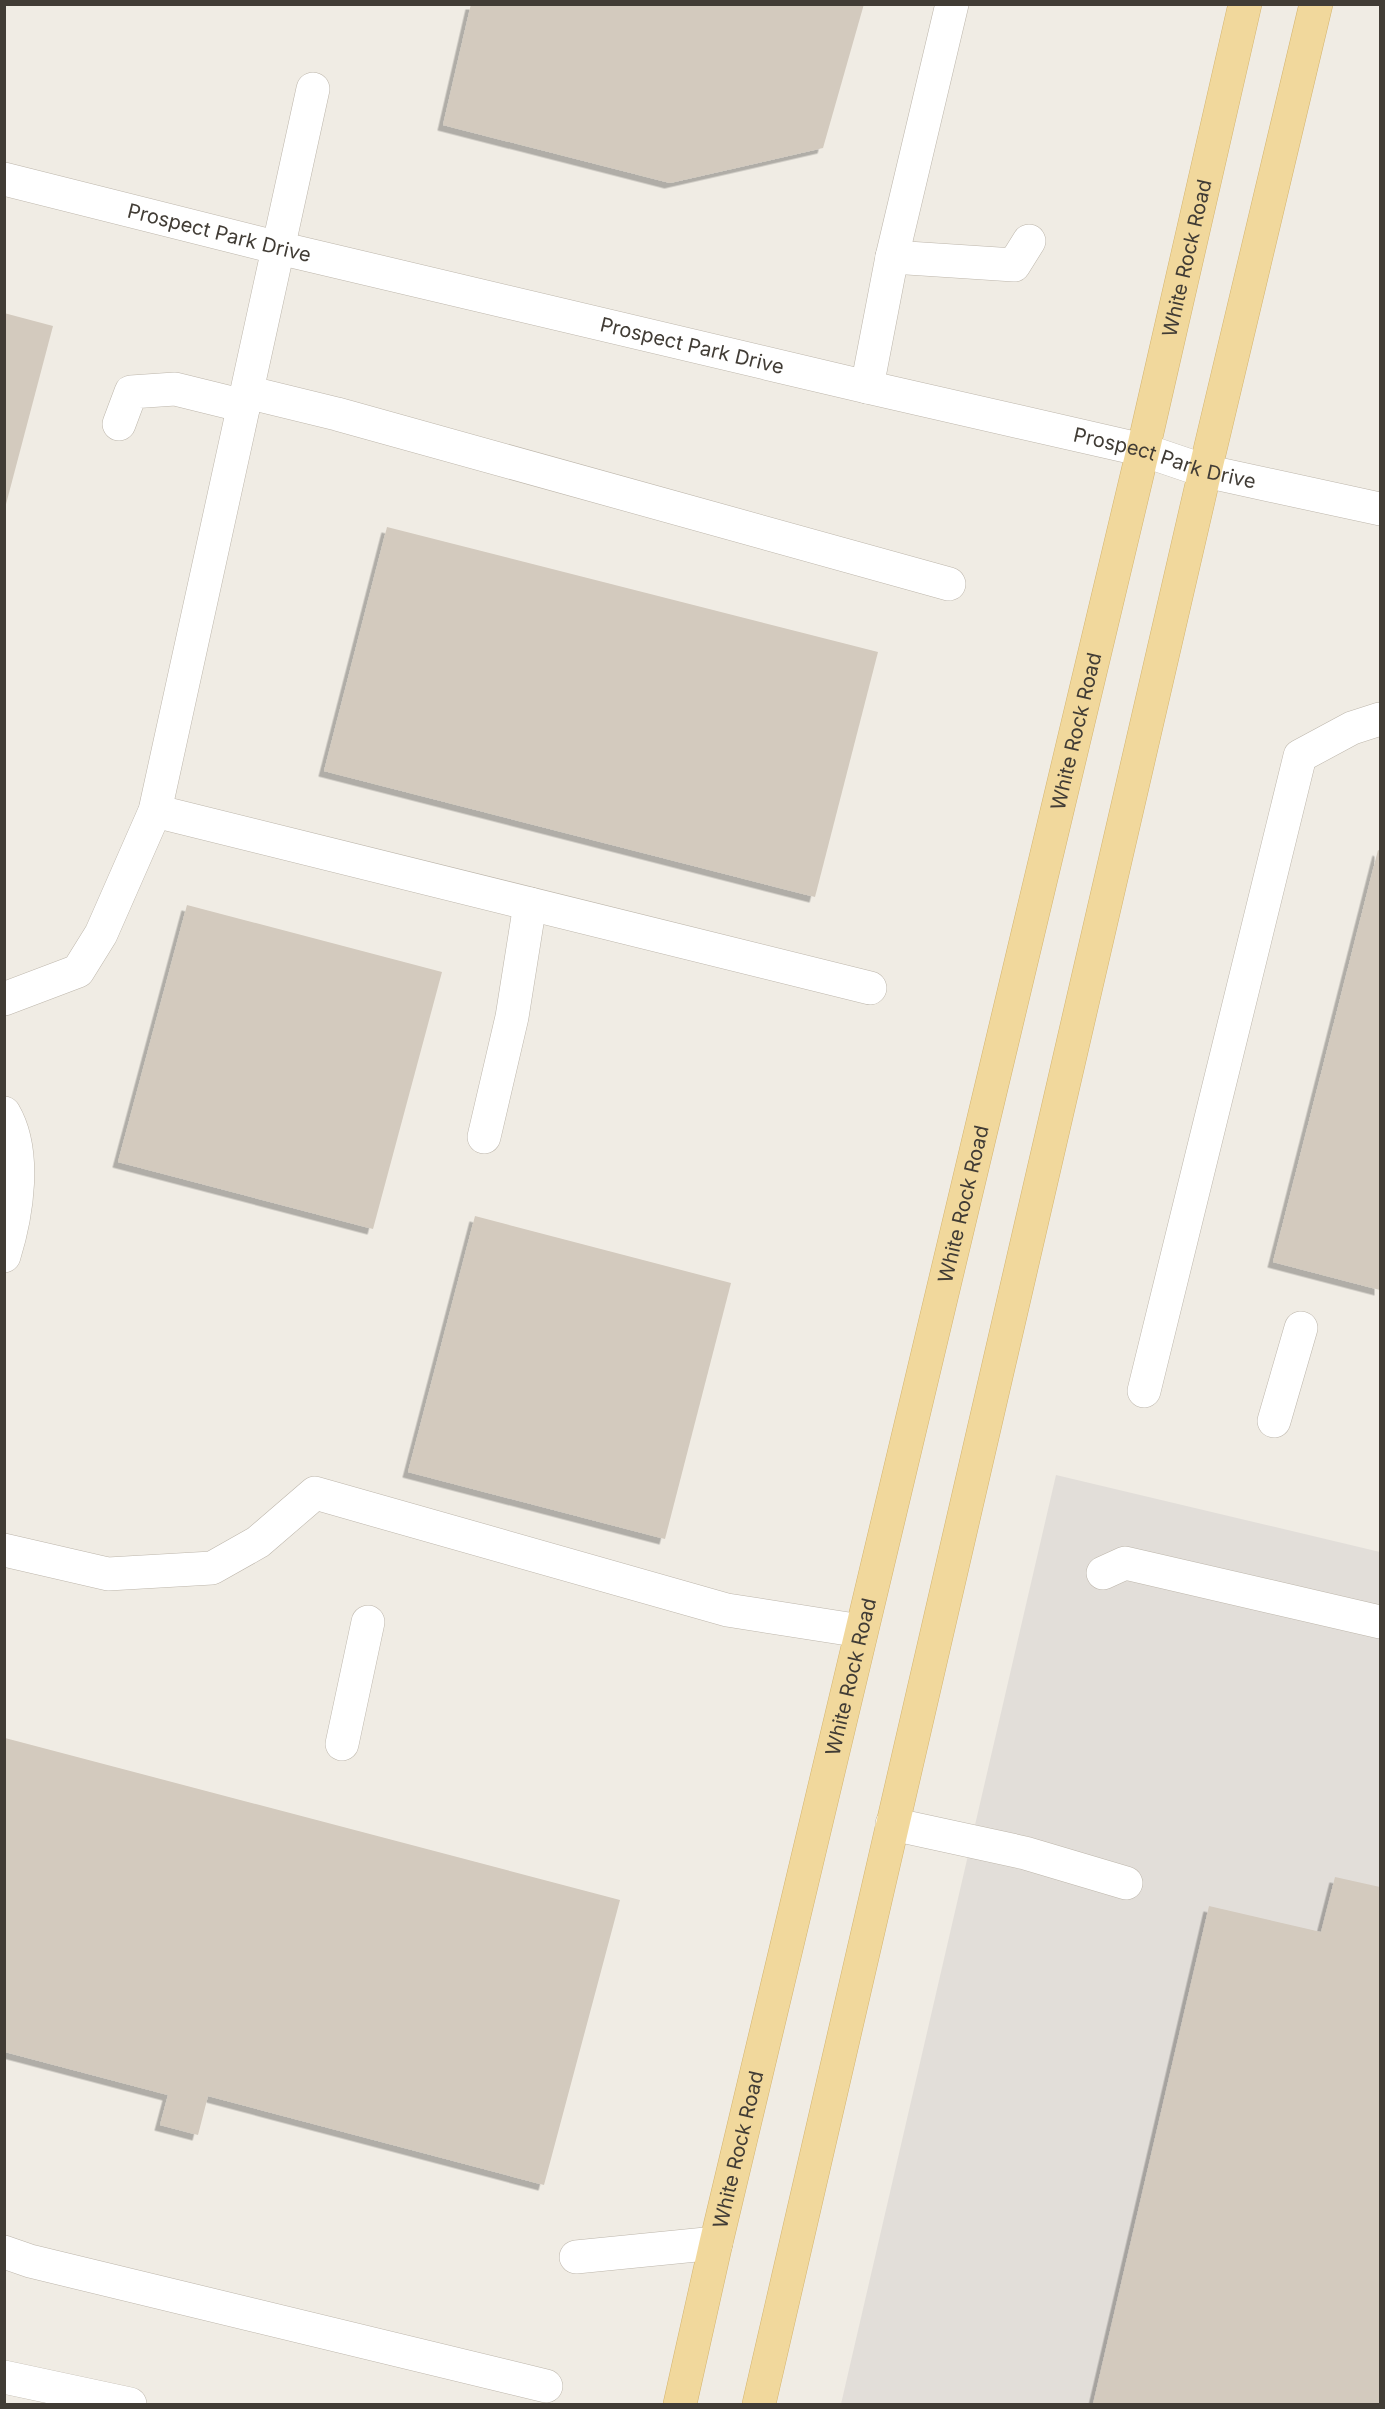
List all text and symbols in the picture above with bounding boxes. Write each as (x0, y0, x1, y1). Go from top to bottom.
street label: White Rock Road (1157, 177, 1217, 339)
street label: Prospect Park Drive (125, 198, 313, 267)
street label: Prospect Park Drive (598, 312, 786, 379)
street label: Prospect Park Drive (1071, 423, 1258, 494)
street label: White Rock Road (1046, 650, 1106, 812)
street label: White Rock Road (933, 1123, 994, 1285)
street label: White Rock Road (821, 1596, 881, 1758)
street label: White Rock Road (708, 2069, 769, 2231)

